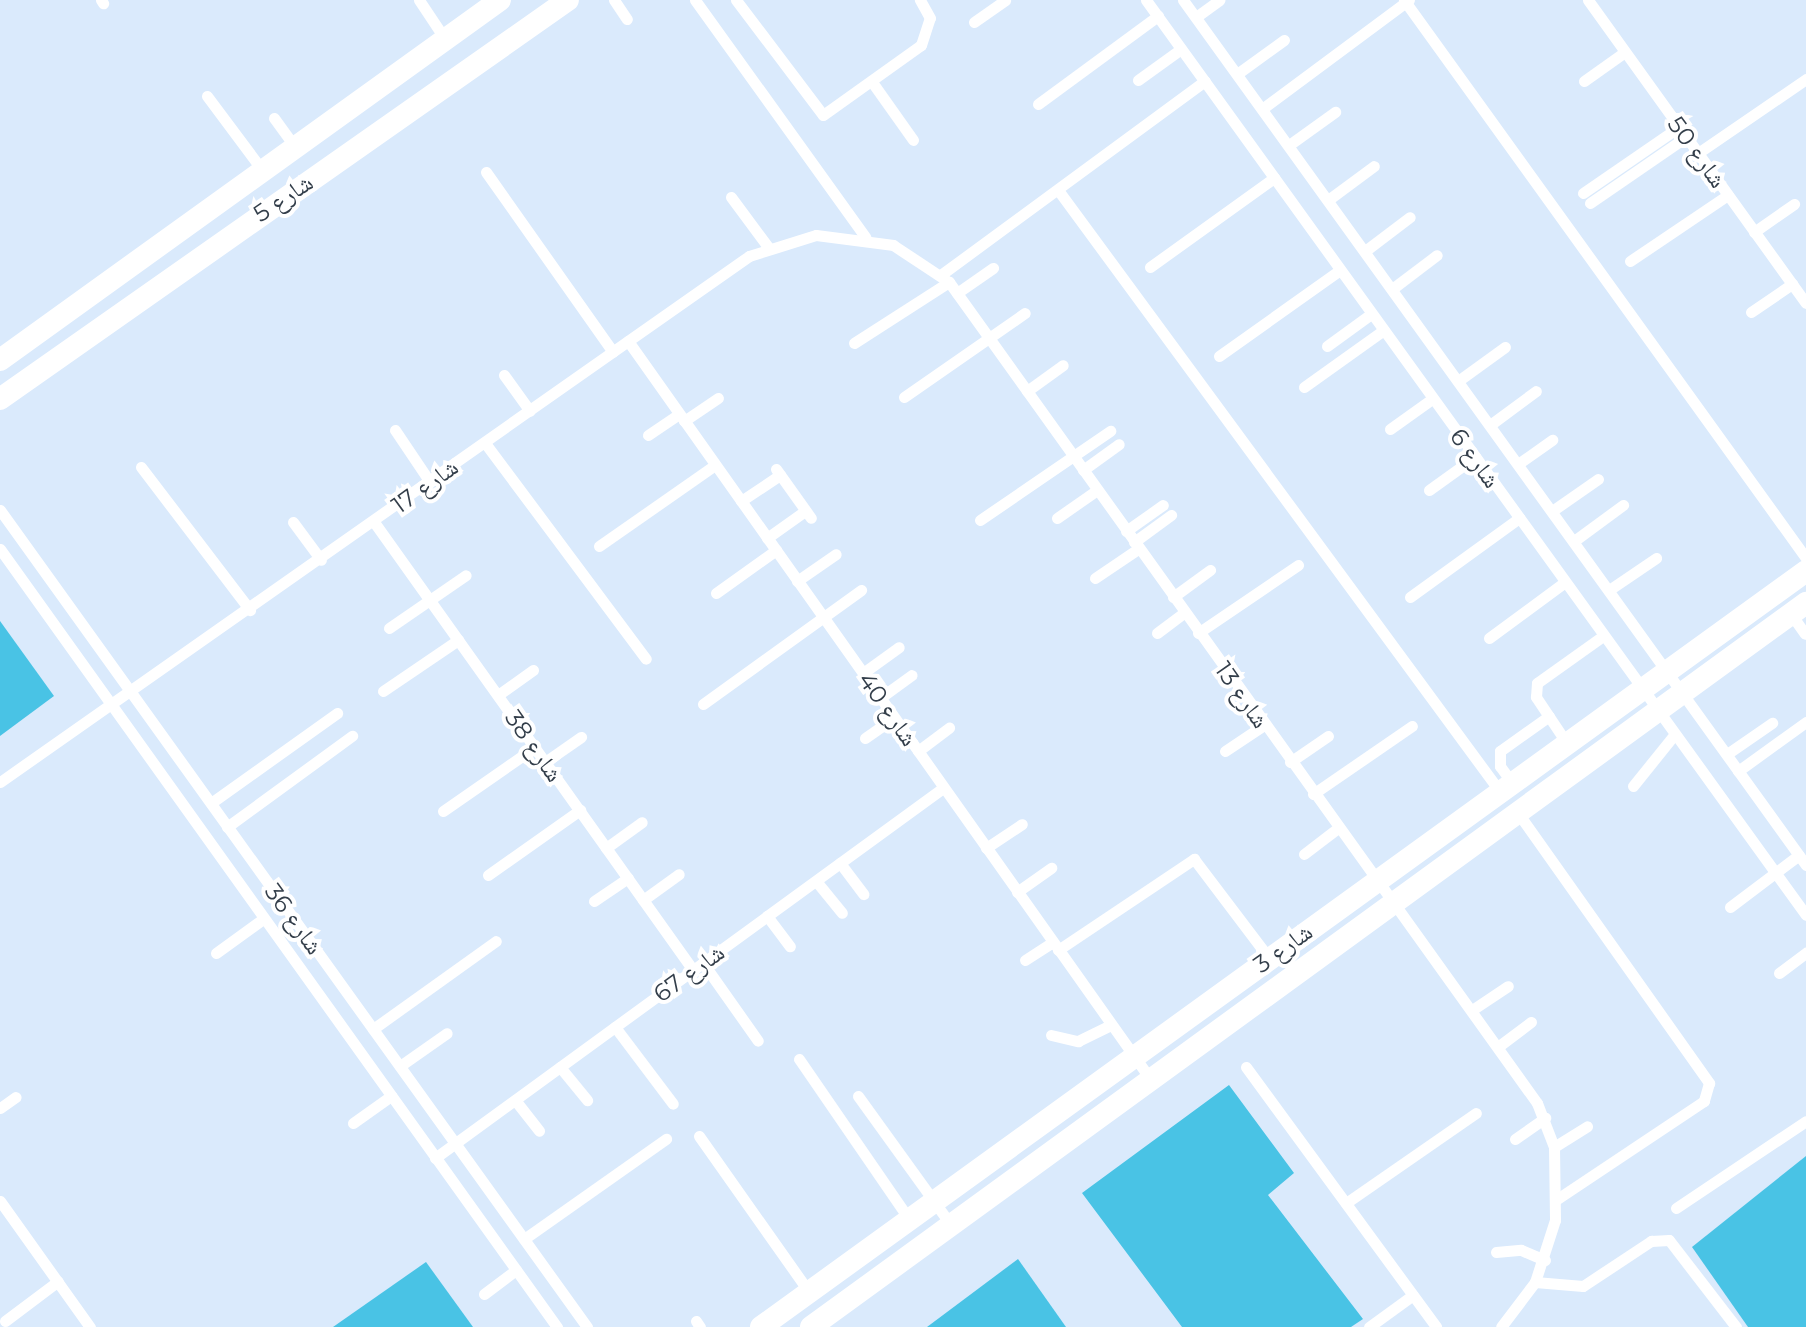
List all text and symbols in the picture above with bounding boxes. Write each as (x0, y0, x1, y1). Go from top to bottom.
street label: شارع 50 (1661, 111, 1733, 193)
street label: شارع 5 (248, 168, 318, 228)
street label: شارع 6 (1444, 423, 1506, 493)
street label: شارع 17 (386, 452, 464, 520)
street label: شارع 13 (1209, 656, 1275, 734)
street label: شارع 40 (852, 666, 924, 752)
street label: شارع 38 (499, 705, 569, 787)
street label: شارع 36 (259, 878, 329, 960)
street label: شارع 3 (1248, 917, 1318, 979)
street label: شارع 67 (648, 938, 730, 1008)

